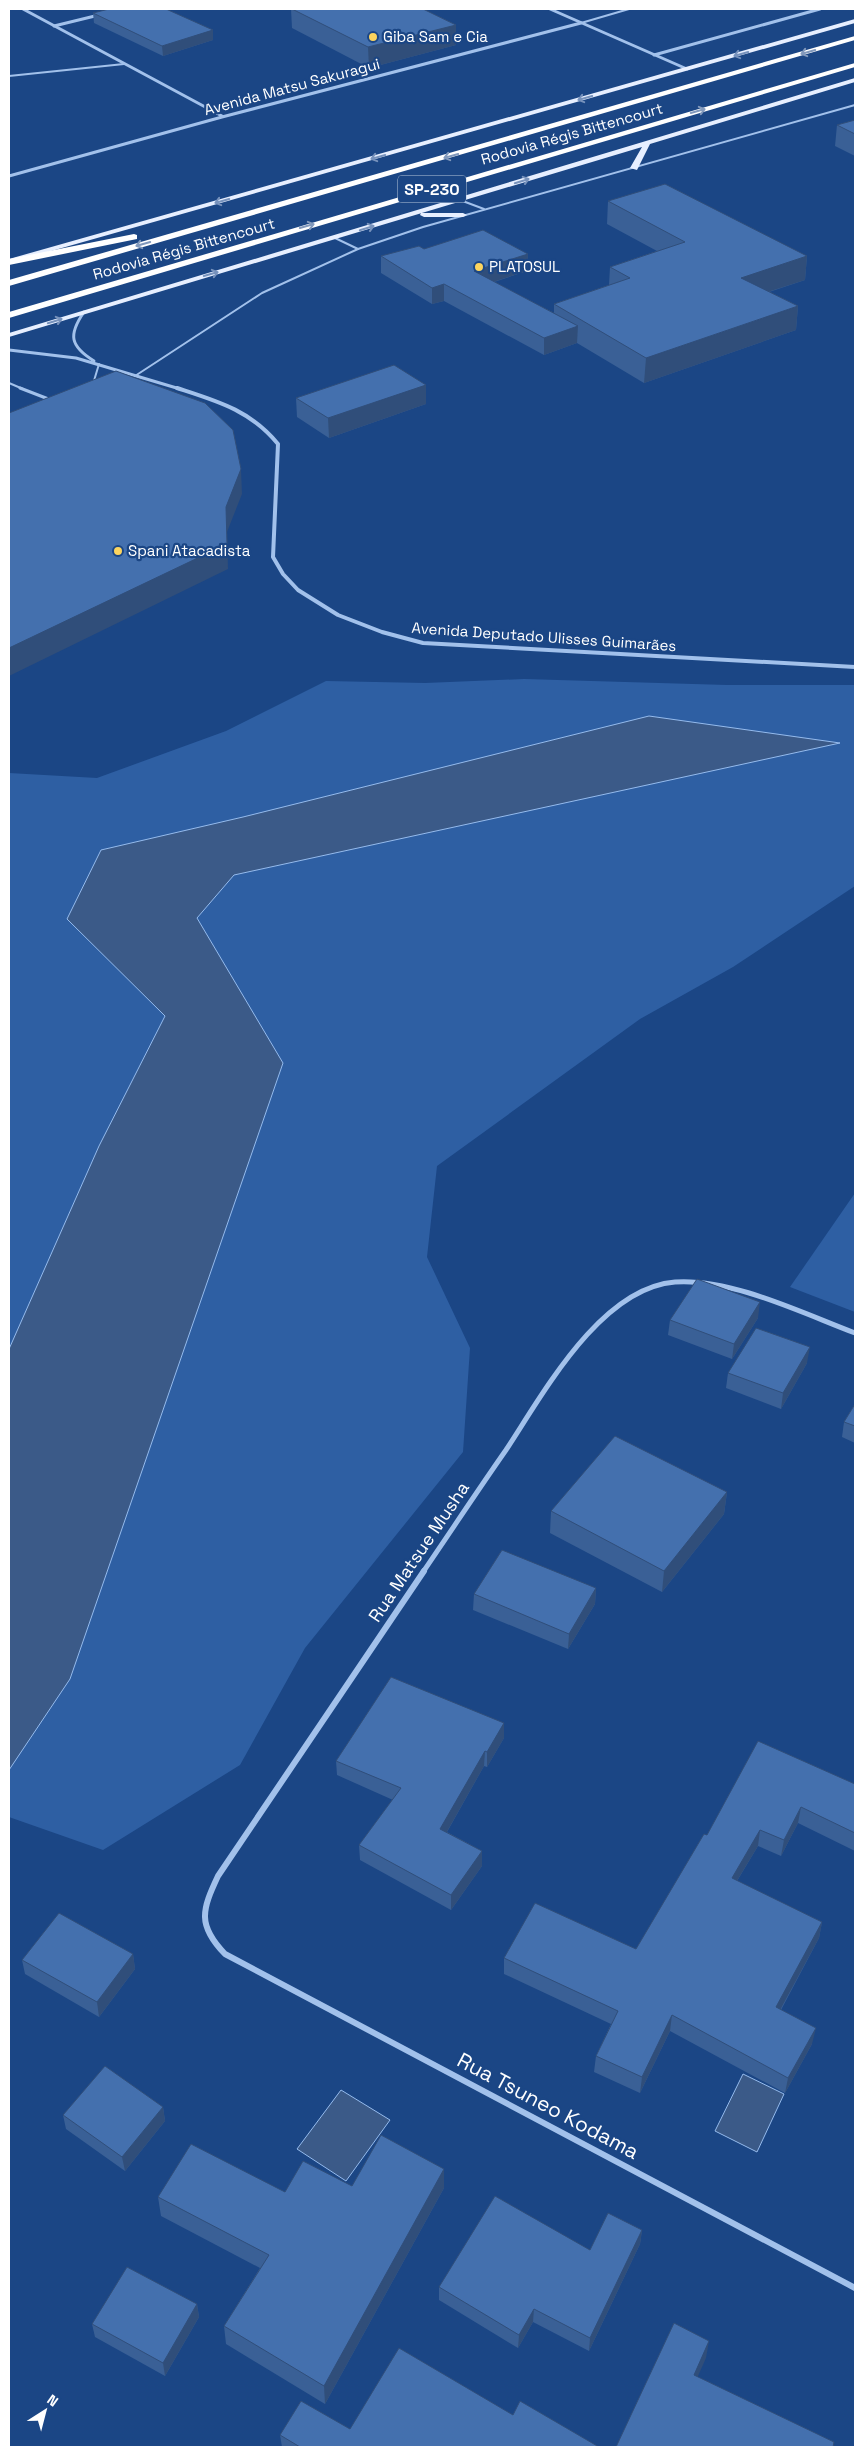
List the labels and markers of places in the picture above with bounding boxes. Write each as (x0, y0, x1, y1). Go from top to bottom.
place label: Giba Sam e Cia (383, 27, 488, 46)
marker: Giba Sam e Cia (367, 31, 379, 43)
place label: PLATOSUL (489, 257, 560, 276)
marker: PLATOSUL (473, 261, 485, 273)
place label: Spani Atacadista (128, 541, 251, 560)
marker: Spani Atacadista (112, 545, 124, 557)

